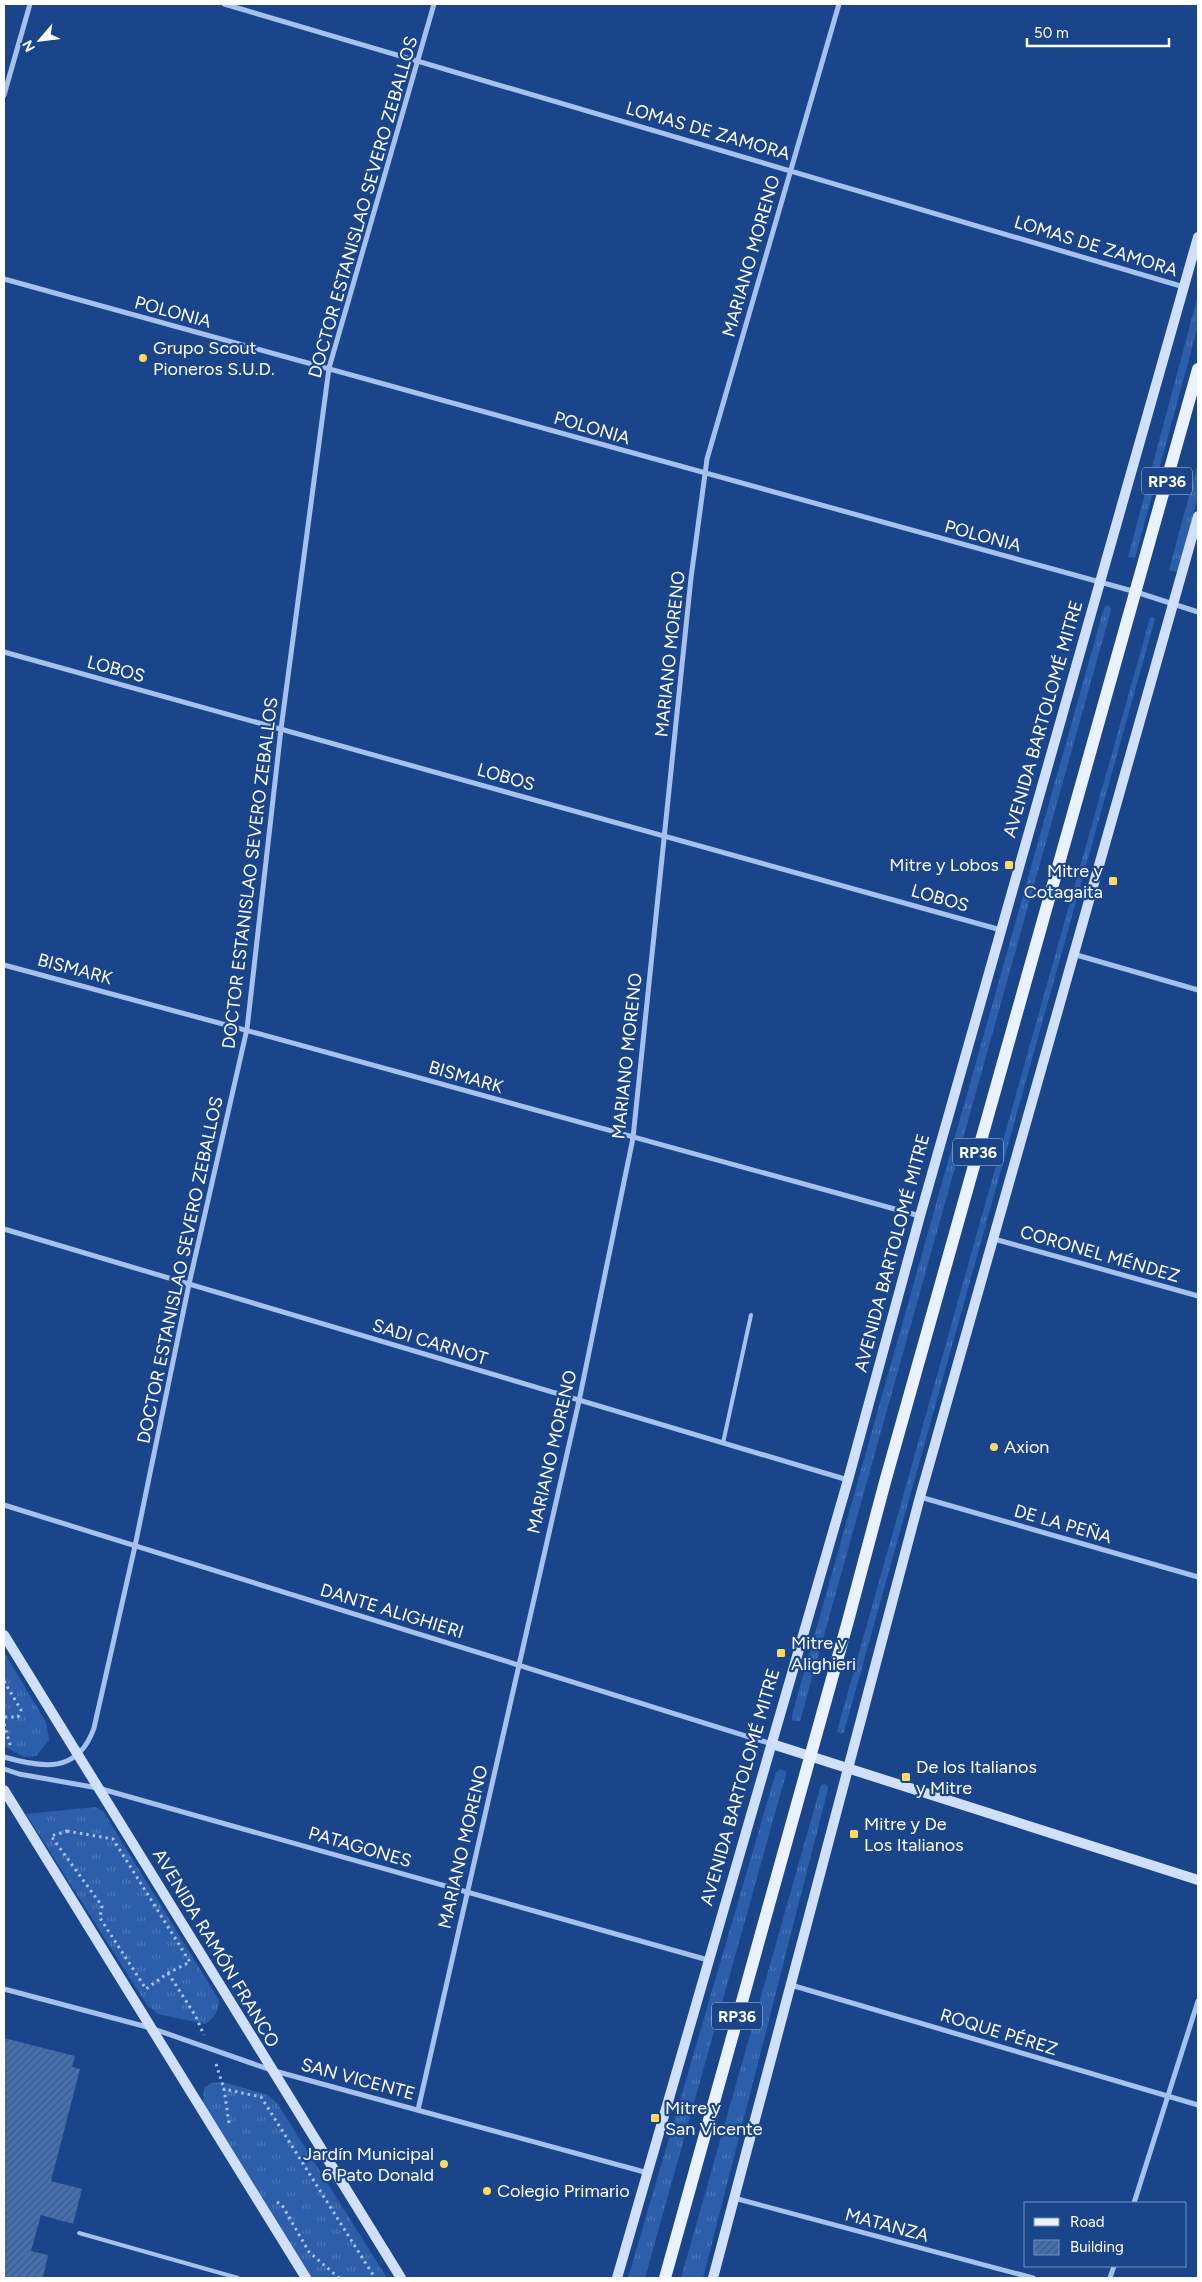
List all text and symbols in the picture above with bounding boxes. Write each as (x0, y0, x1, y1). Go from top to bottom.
north arrow (15, 15, 65, 65)
scale bar (1027, 15, 1170, 47)
text: 50 m (1034, 24, 1069, 42)
street label: DOCTOR ESTANISLAO SEVERO ZEBALLOS (304, 34, 422, 380)
text: N (19, 37, 39, 55)
street label: LOMAS DE ZAMORA (623, 97, 793, 165)
street label: MARIANO MORENO (717, 173, 785, 339)
street label: LOMAS DE ZAMORA (1012, 211, 1180, 281)
street label: POLONIA (132, 291, 214, 333)
place label: Grupo Scout Pioneros S.U.D. (153, 337, 275, 380)
marker: Grupo Scout Pioneros S.U.D. (137, 352, 149, 364)
street label: POLONIA (551, 407, 633, 449)
road number: RP36 (1142, 468, 1192, 494)
street label: POLONIA (942, 515, 1024, 557)
street label: MARIANO MORENO (650, 570, 690, 738)
street label: AVENIDA BARTOLOMÉ MITRE (999, 598, 1087, 840)
street label: LOBOS (85, 651, 147, 687)
street label: DOCTOR ESTANISLAO SEVERO ZEBALLOS (217, 696, 283, 1050)
street label: LOBOS (475, 758, 537, 796)
place label: Mitre y Lobos (889, 854, 999, 876)
marker: Mitre y Lobos (1003, 859, 1015, 871)
place label: Mitre y Cotagaita (1024, 860, 1104, 903)
marker: Mitre y Cotagaita (1107, 875, 1119, 887)
street label: LOBOS (909, 879, 971, 917)
street label: BISMARK (35, 948, 115, 990)
street label: MARIANO MORENO (607, 972, 647, 1140)
street label: BISMARK (426, 1056, 506, 1098)
street label: DOCTOR ESTANISLAO SEVERO ZEBALLOS (132, 1094, 228, 1446)
street label: AVENIDA BARTOLOMÉ MITRE (850, 1131, 934, 1375)
road number: RP36 (953, 1138, 1003, 1166)
street label: CORONEL MÉNDEZ (1018, 1221, 1182, 1287)
street label: SADI CARNOT (370, 1314, 490, 1370)
street label: MARIANO MORENO (522, 1368, 582, 1536)
place label: Axion (1004, 1436, 1049, 1458)
marker: Axion (988, 1441, 1000, 1453)
street label: DE LA PEÑA (1012, 1500, 1114, 1548)
street label: DANTE ALIGHIERI (318, 1579, 466, 1643)
place label: Mitre y Alighieri (791, 1632, 856, 1675)
marker: Mitre y Alighieri (775, 1647, 787, 1659)
street label: AVENIDA BARTOLOMÉ MITRE (696, 1666, 784, 1908)
place label: De los Italianos y Mitre (916, 1756, 1037, 1799)
street label: MARIANO MORENO (433, 1763, 493, 1931)
marker: De los Italianos y Mitre (900, 1771, 912, 1783)
place label: Mitre y De Los Italianos (864, 1813, 964, 1856)
street label: PATAGONES (306, 1822, 414, 1872)
marker: Mitre y De Los Italianos (848, 1828, 860, 1840)
street label: AVENIDA RAMÓN FRANCO (148, 1845, 284, 2051)
road number: RP36 (712, 2002, 762, 2030)
street label: ROQUE PÉREZ (938, 2004, 1060, 2060)
street label: SAN VICENTE (299, 2053, 417, 2105)
place label: Mitre y San Vicente (665, 2097, 763, 2140)
marker: Mitre y San Vicente (649, 2112, 661, 2124)
place label: Jardín Municipal 6 Pato Donald (303, 2143, 434, 2186)
marker: Jardín Municipal 6 Pato Donald (438, 2158, 450, 2170)
place label: Colegio Primario (497, 2180, 630, 2202)
marker: Colegio Primario (481, 2185, 493, 2197)
legend (1024, 2202, 1187, 2267)
street label: MATANZA (843, 2203, 931, 2247)
text: Road (1070, 2213, 1105, 2231)
text: Building (1070, 2238, 1124, 2256)

